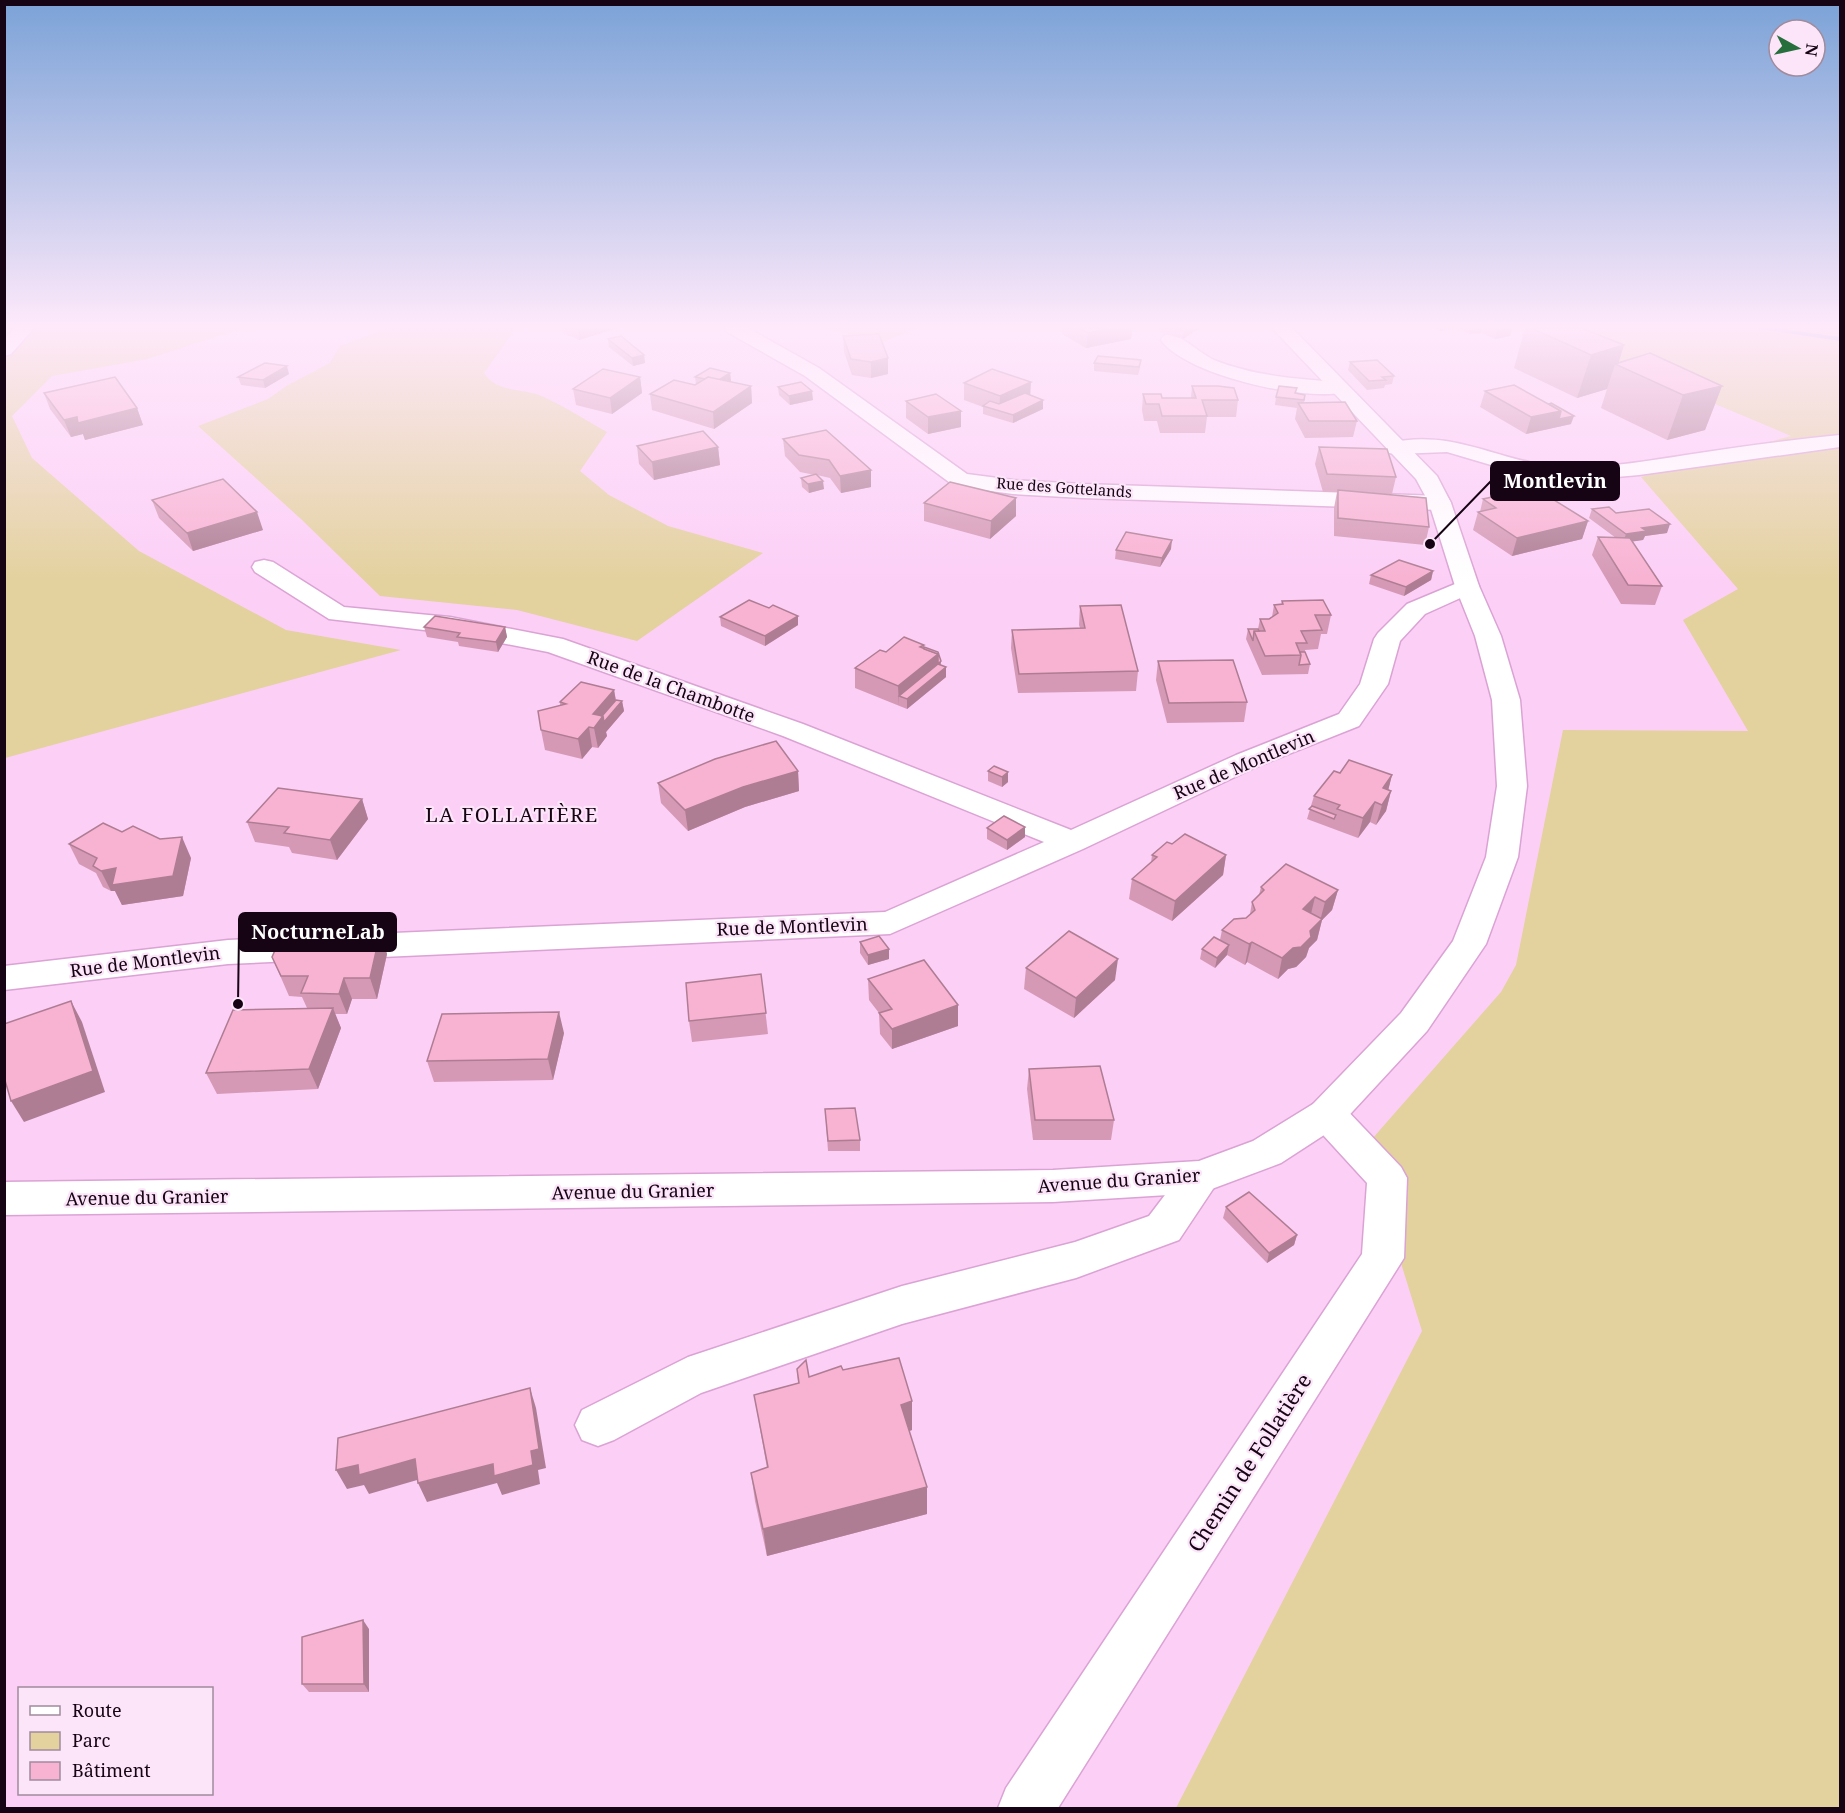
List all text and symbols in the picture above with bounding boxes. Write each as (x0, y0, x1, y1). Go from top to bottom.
north arrow (1767, 18, 1827, 78)
text: N (1800, 42, 1824, 58)
callout: Montlevin (1491, 462, 1619, 500)
text: Montlevin (1503, 467, 1607, 494)
street label: Rue des Gottelands (996, 472, 1133, 502)
street label: Rue de la Chambotte (584, 645, 758, 728)
street label: Rue de Montlevin (1169, 723, 1318, 805)
district label: LA FOLLATIÈRE (425, 801, 599, 828)
street label: Rue de Montlevin (716, 911, 868, 941)
callout: NocturneLab (239, 913, 396, 951)
text: NocturneLab (251, 918, 385, 945)
street label: Rue de Montlevin (68, 940, 222, 982)
street label: Avenue du Granier (1037, 1162, 1201, 1198)
street label: Avenue du Granier (551, 1178, 715, 1204)
street label: Avenue du Granier (65, 1184, 229, 1210)
street label: Chemin de Follatière (1181, 1368, 1317, 1557)
legend (18, 1687, 213, 1795)
text: Route (72, 1698, 122, 1722)
text: Parc (72, 1728, 110, 1752)
text: Bâtiment (72, 1758, 151, 1782)

